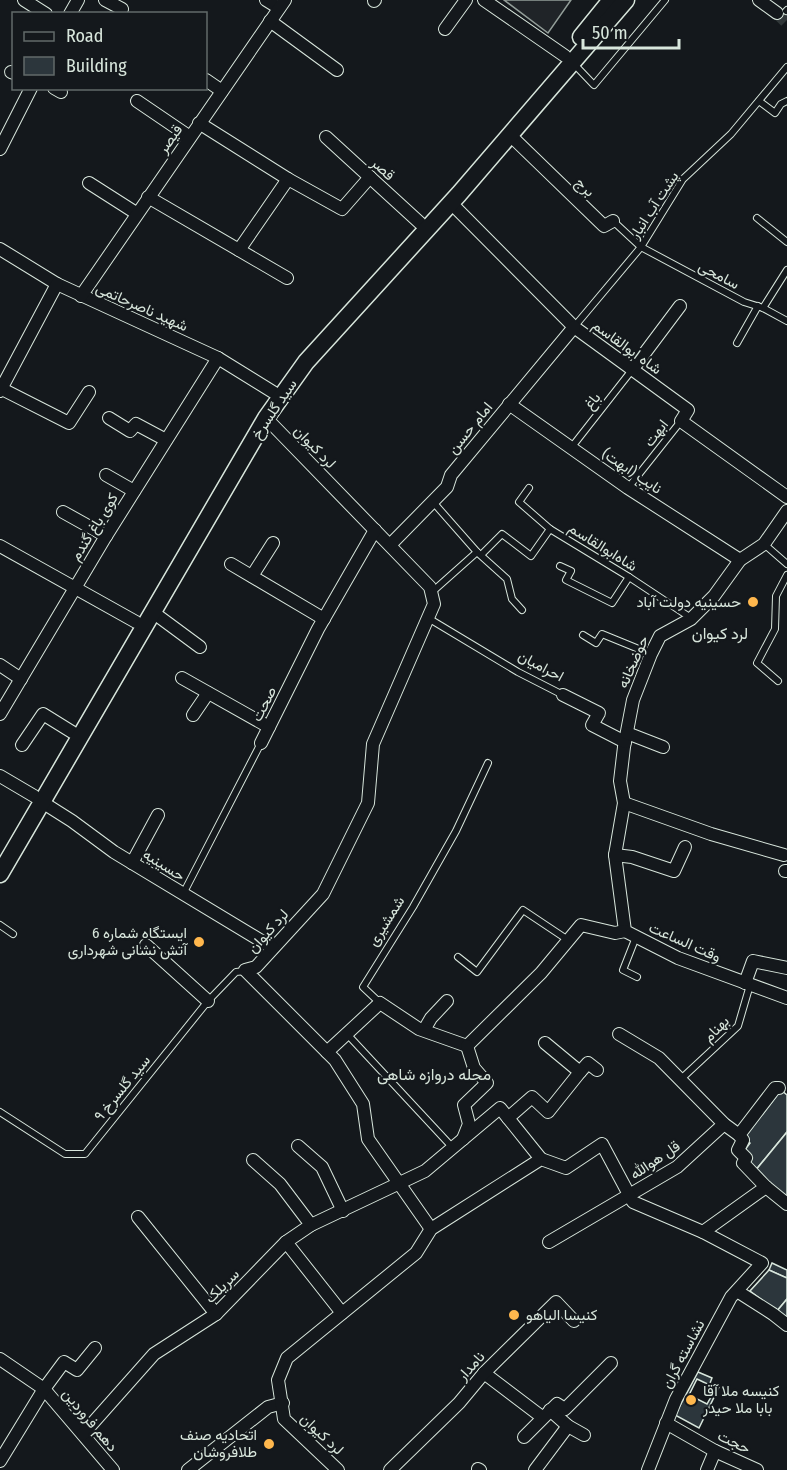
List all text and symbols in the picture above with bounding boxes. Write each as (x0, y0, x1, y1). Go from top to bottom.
legend (12, 12, 207, 90)
scale bar (583, 12, 679, 50)
text: 50 m (592, 22, 628, 44)
text: Road (66, 25, 103, 47)
text: Building (66, 55, 127, 77)
street label: قیصر (153, 121, 186, 158)
street label: قصر (367, 153, 399, 184)
street label: پشت آب انبار (625, 168, 683, 244)
street label: برج (570, 173, 599, 202)
street label: سامحی (695, 257, 743, 294)
street label: شهید ناصرحاتمی (93, 279, 191, 336)
street label: شاه ابوالقاسم (588, 316, 665, 379)
street label: سید گلسرخ (247, 375, 302, 444)
street label: باغ (580, 389, 606, 414)
street label: امام حسن (444, 398, 497, 458)
street label: ابهت (640, 416, 672, 450)
street label: لرد کیوان (290, 422, 340, 472)
street label: نایب (ابهت) (599, 444, 665, 498)
street label: کوی باغ گندم (66, 489, 124, 565)
street label: شاه‌ابوالقاسم (565, 519, 641, 576)
place label: حسینیه دولت آباد (636, 593, 741, 611)
marker: حسینیه دولت آباد (746, 595, 760, 609)
district label: لرد کیوان (692, 624, 748, 644)
street label: حوضخانه (613, 633, 653, 691)
street label: احرامیان (515, 646, 567, 686)
street label: صحت (248, 684, 280, 724)
street label: حسینیه (140, 845, 188, 885)
street label: شمشیری (364, 893, 409, 950)
street label: لرد کیوان (244, 905, 292, 957)
street label: وقت الساعت (646, 918, 724, 966)
place label: ایستگاه شماره 6 آتش نشانی شهرداری (68, 924, 189, 960)
marker: ایستگاه شماره 6 آتش نشانی شهرداری (192, 935, 206, 949)
street label: بهنام (699, 1012, 734, 1047)
street label: سید گلسرخ ۹ (90, 1051, 156, 1126)
district label: محله دروازه شاهی (377, 1065, 491, 1085)
street label: قل هوالله (627, 1137, 684, 1183)
street label: سریلک (201, 1265, 243, 1307)
place label: کنیسا الیاهو (526, 1306, 598, 1324)
marker: کنیسا الیاهو (507, 1308, 521, 1322)
street label: نشاسته گران (657, 1317, 709, 1391)
street label: نامدار (453, 1348, 489, 1385)
place label: کنیسه ملا آقا بابا ملا حیدر (702, 1382, 780, 1417)
street label: دهم فروردین (58, 1385, 122, 1456)
marker: کنیسه ملا آقا بابا ملا حیدر (684, 1393, 698, 1407)
street label: لرد کیوان (297, 1409, 347, 1459)
place label: اتحادیه صنف طلافروشان (180, 1426, 257, 1461)
street label: حجت (715, 1426, 753, 1458)
marker: اتحادیه صنف طلافروشان (262, 1437, 276, 1451)

